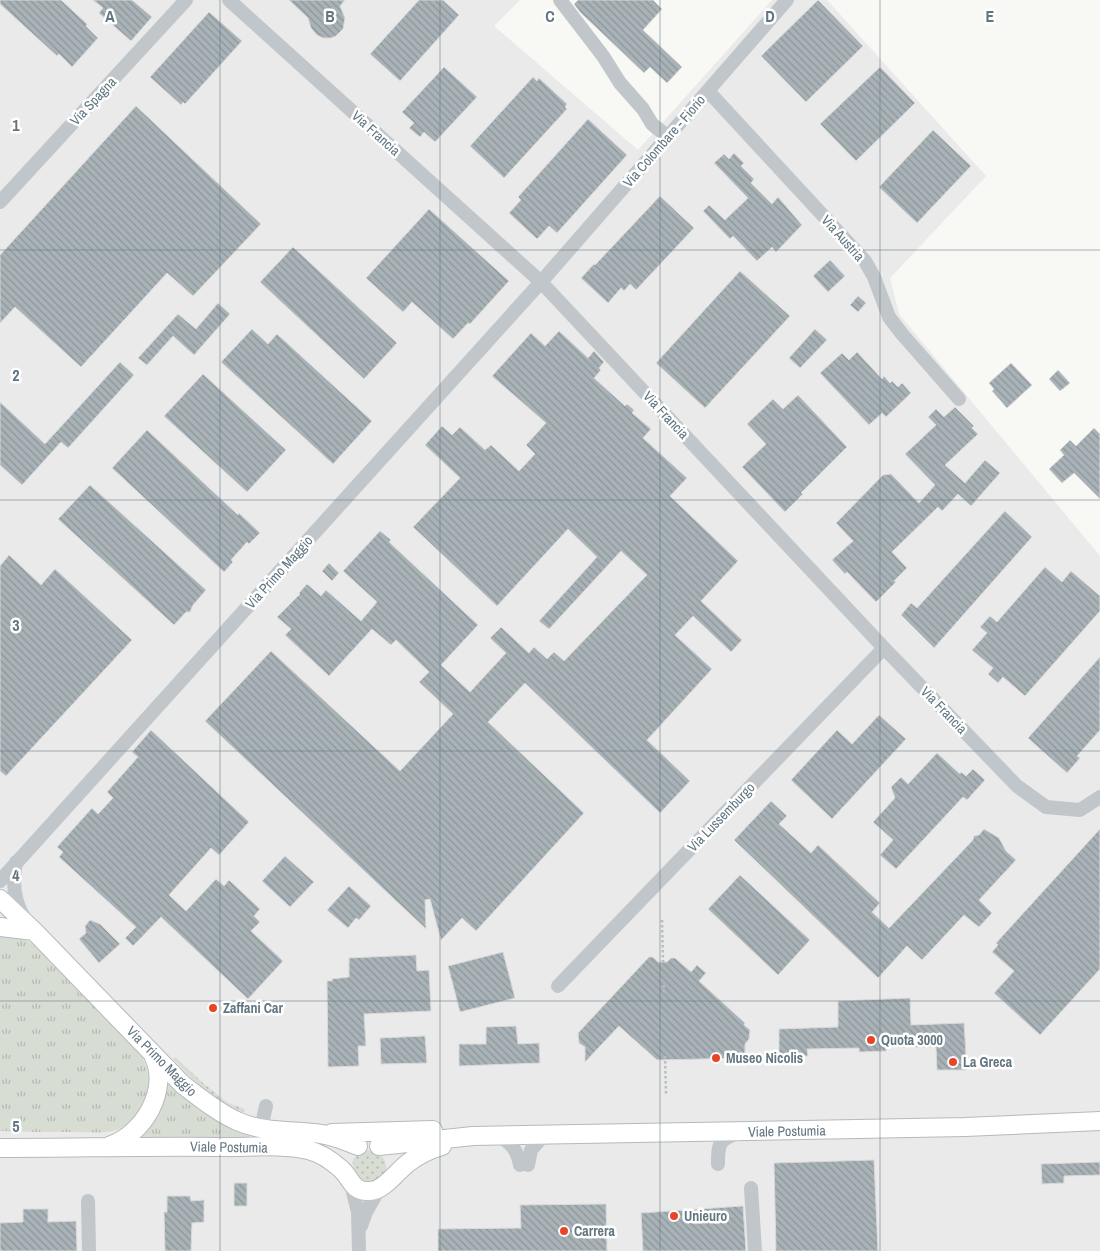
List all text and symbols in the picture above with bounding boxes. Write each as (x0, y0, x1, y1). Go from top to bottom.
text: A (105, 5, 115, 27)
text: B (325, 5, 335, 27)
text: C (545, 5, 555, 27)
text: D (765, 5, 775, 27)
text: E (986, 5, 995, 27)
street label: Via Spagna (66, 73, 120, 129)
street label: Via Colombare - Fiorio (619, 91, 709, 191)
street label: Via Francia (348, 107, 404, 160)
text: 1 (12, 114, 20, 136)
street label: Via Austria (818, 211, 869, 265)
text: 2 (12, 364, 20, 386)
street label: Via Francia (639, 387, 693, 443)
street label: Via Primo Maggio (241, 532, 317, 612)
text: 3 (12, 614, 20, 636)
street label: Via Francia (917, 682, 971, 738)
street label: Via Lussemburgo (683, 778, 759, 856)
text: 4 (12, 864, 20, 886)
place label: Zaffani Car (223, 999, 283, 1017)
marker: Zaffani Car (207, 1002, 219, 1014)
street label: Via Primo Maggio (123, 1022, 201, 1100)
place label: Quota 3000 (881, 1031, 943, 1049)
marker: Quota 3000 (865, 1034, 877, 1046)
place label: Museo Nicolis (726, 1049, 803, 1067)
marker: Museo Nicolis (710, 1052, 722, 1064)
place label: La Greca (963, 1053, 1013, 1071)
marker: La Greca (947, 1056, 959, 1068)
text: 5 (12, 1115, 20, 1137)
street label: Viale Postumia (748, 1121, 827, 1141)
street label: Viale Postumia (190, 1137, 269, 1157)
place label: Unieuro (684, 1207, 727, 1225)
marker: Unieuro (668, 1210, 680, 1222)
place label: Carrera (574, 1222, 615, 1240)
marker: Carrera (558, 1225, 570, 1237)

